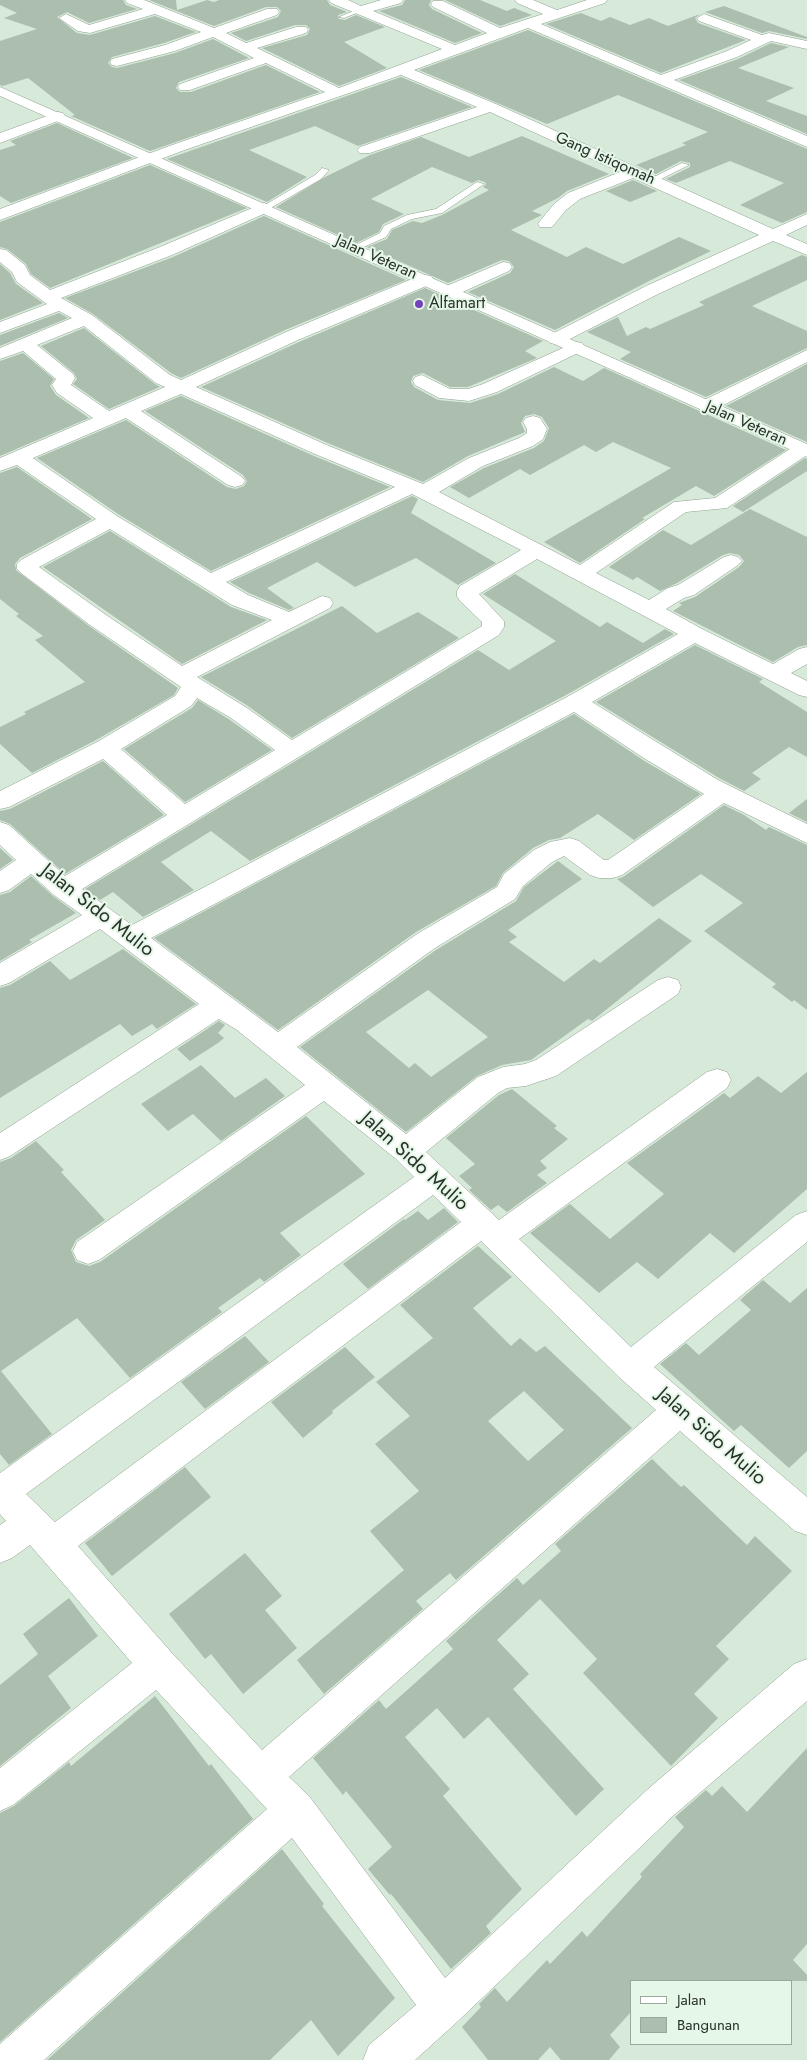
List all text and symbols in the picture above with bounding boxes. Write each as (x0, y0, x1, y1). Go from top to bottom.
street label: Gang Istiqomah (552, 128, 658, 190)
street label: Jalan Veteran (332, 231, 420, 285)
place label: Alfamart (429, 294, 485, 314)
marker: Alfamart (413, 298, 425, 310)
street label: Jalan Veteran (702, 397, 790, 451)
street label: Jalan Sido Mulio (36, 859, 158, 963)
street label: Jalan Sido Mulio (355, 1107, 473, 1217)
street label: Jalan Sido Mulio (651, 1383, 771, 1491)
legend (630, 1980, 792, 2045)
text: Jalan (677, 1989, 706, 2011)
text: Bangunan (677, 2014, 740, 2036)

